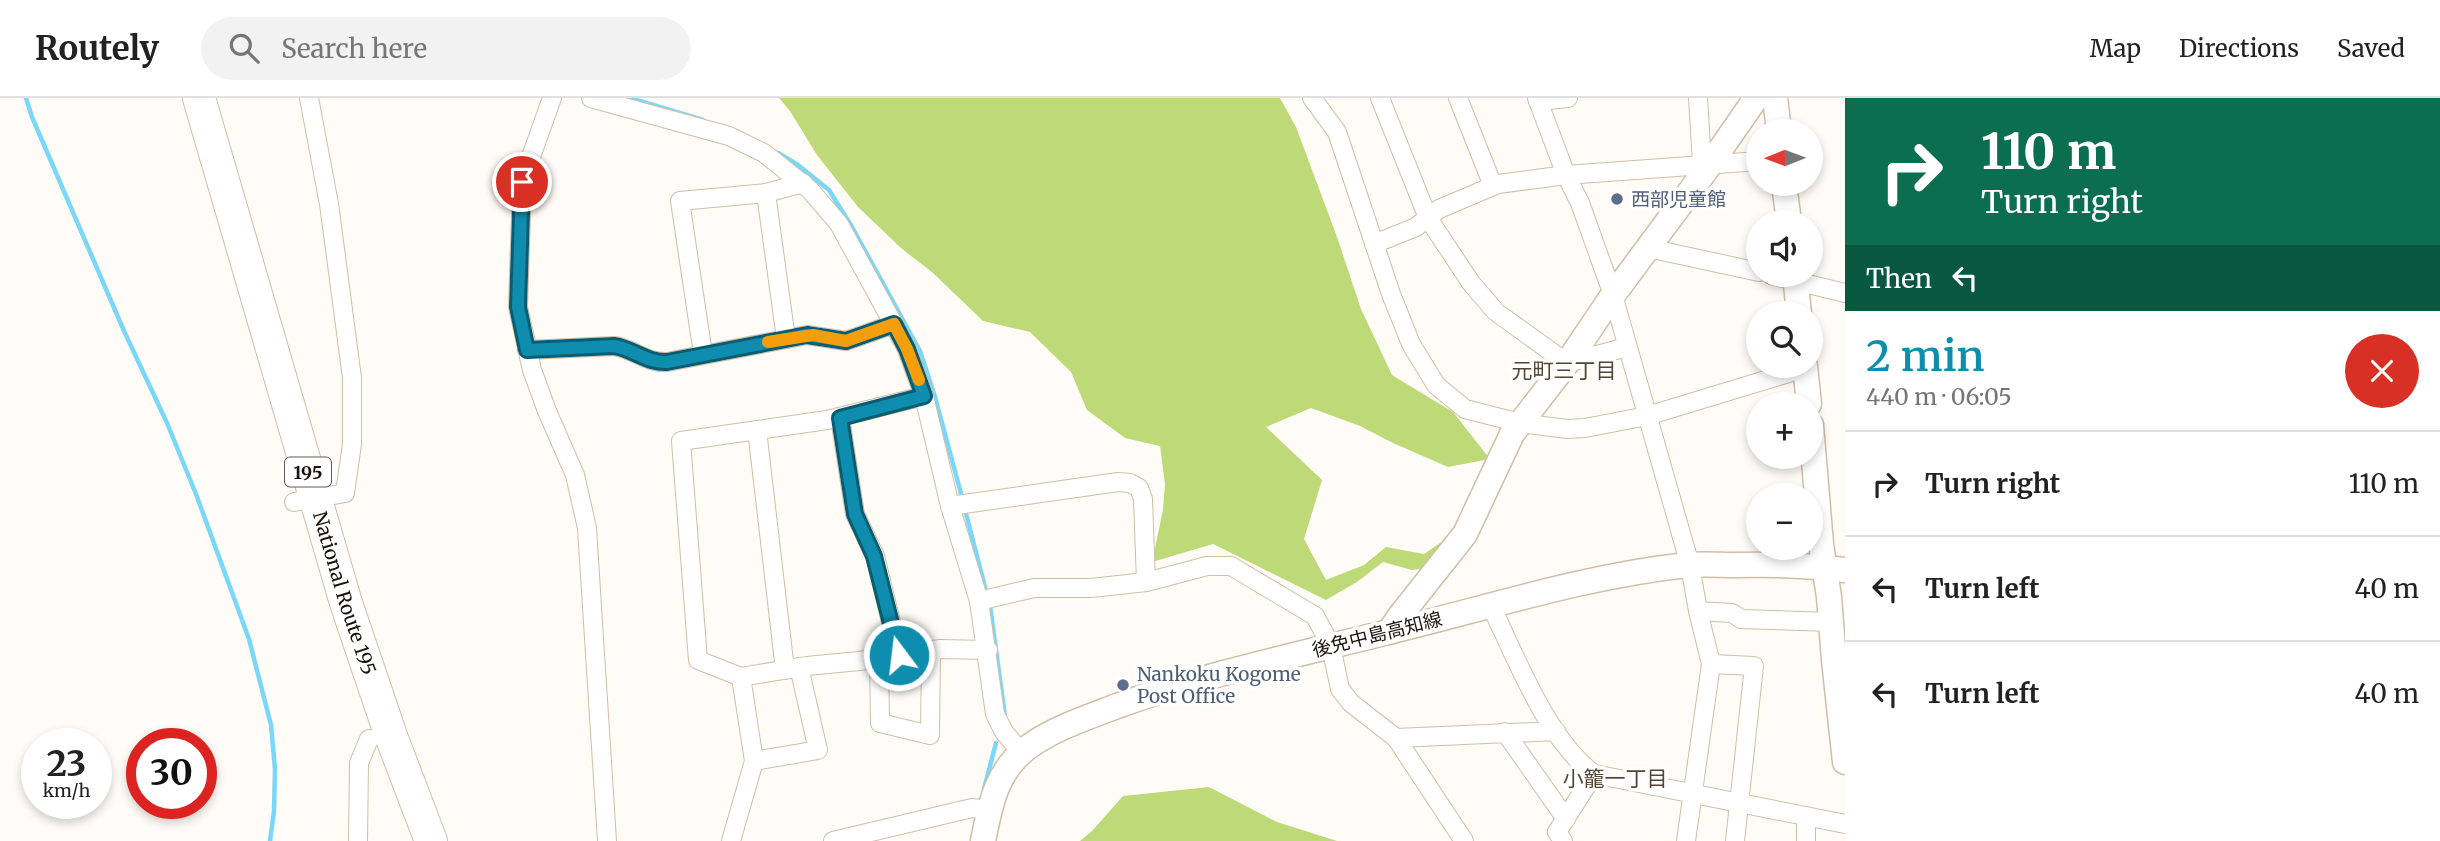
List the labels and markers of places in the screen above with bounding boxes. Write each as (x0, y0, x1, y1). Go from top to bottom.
pin (492, 152, 552, 212)
place label: 西部児童館 (1631, 187, 1726, 211)
marker: 西部児童館 (1609, 191, 1625, 207)
place label: Nankoku Kogome Post Office (1137, 662, 1301, 708)
marker: Nankoku Kogome Post Office (1115, 677, 1131, 693)

